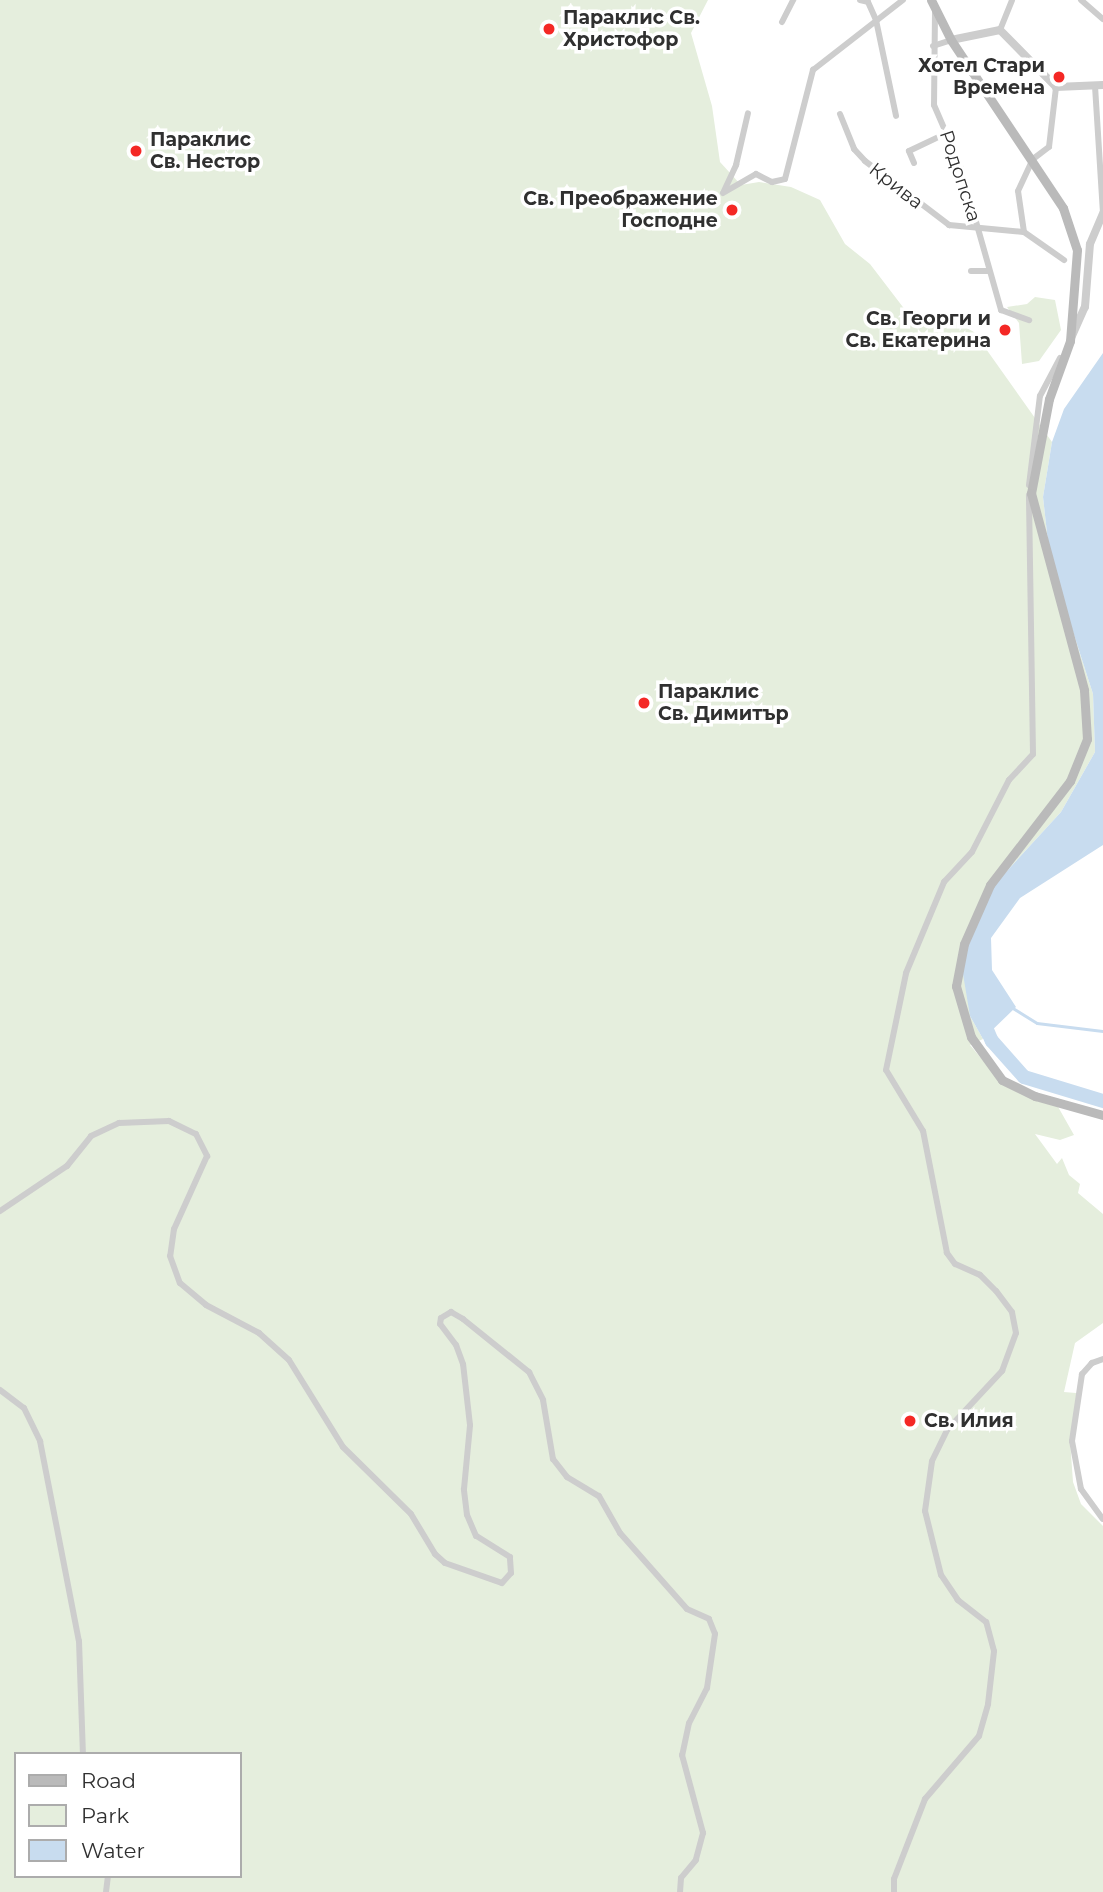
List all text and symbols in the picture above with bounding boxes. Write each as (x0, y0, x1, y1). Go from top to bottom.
place label: Параклис Св. Христофор (563, 7, 700, 51)
marker: Параклис Св. Христофор (541, 21, 557, 37)
place label: Хотел Стари Времена (918, 55, 1045, 99)
marker: Хотел Стари Времена (1051, 69, 1067, 85)
street label: Родопска (934, 127, 986, 225)
place label: Параклис Св. Нестор (150, 129, 260, 173)
marker: Параклис Св. Нестор (128, 143, 144, 159)
street label: Крива (865, 158, 927, 214)
place label: Св. Преображение Господне (523, 188, 718, 232)
marker: Св. Преображение Господне (724, 202, 740, 218)
place label: Св. Георги и Св. Екатерина (845, 308, 991, 352)
marker: Св. Георги и Св. Екатерина (997, 322, 1013, 338)
place label: Параклис Св. Димитър (658, 681, 789, 725)
marker: Параклис Св. Димитър (636, 695, 652, 711)
place label: Св. Илия (924, 1410, 1014, 1432)
marker: Св. Илия (902, 1413, 918, 1429)
legend (14, 1752, 242, 1878)
text: Road (81, 1768, 136, 1793)
text: Park (81, 1803, 129, 1828)
text: Water (81, 1838, 145, 1863)

